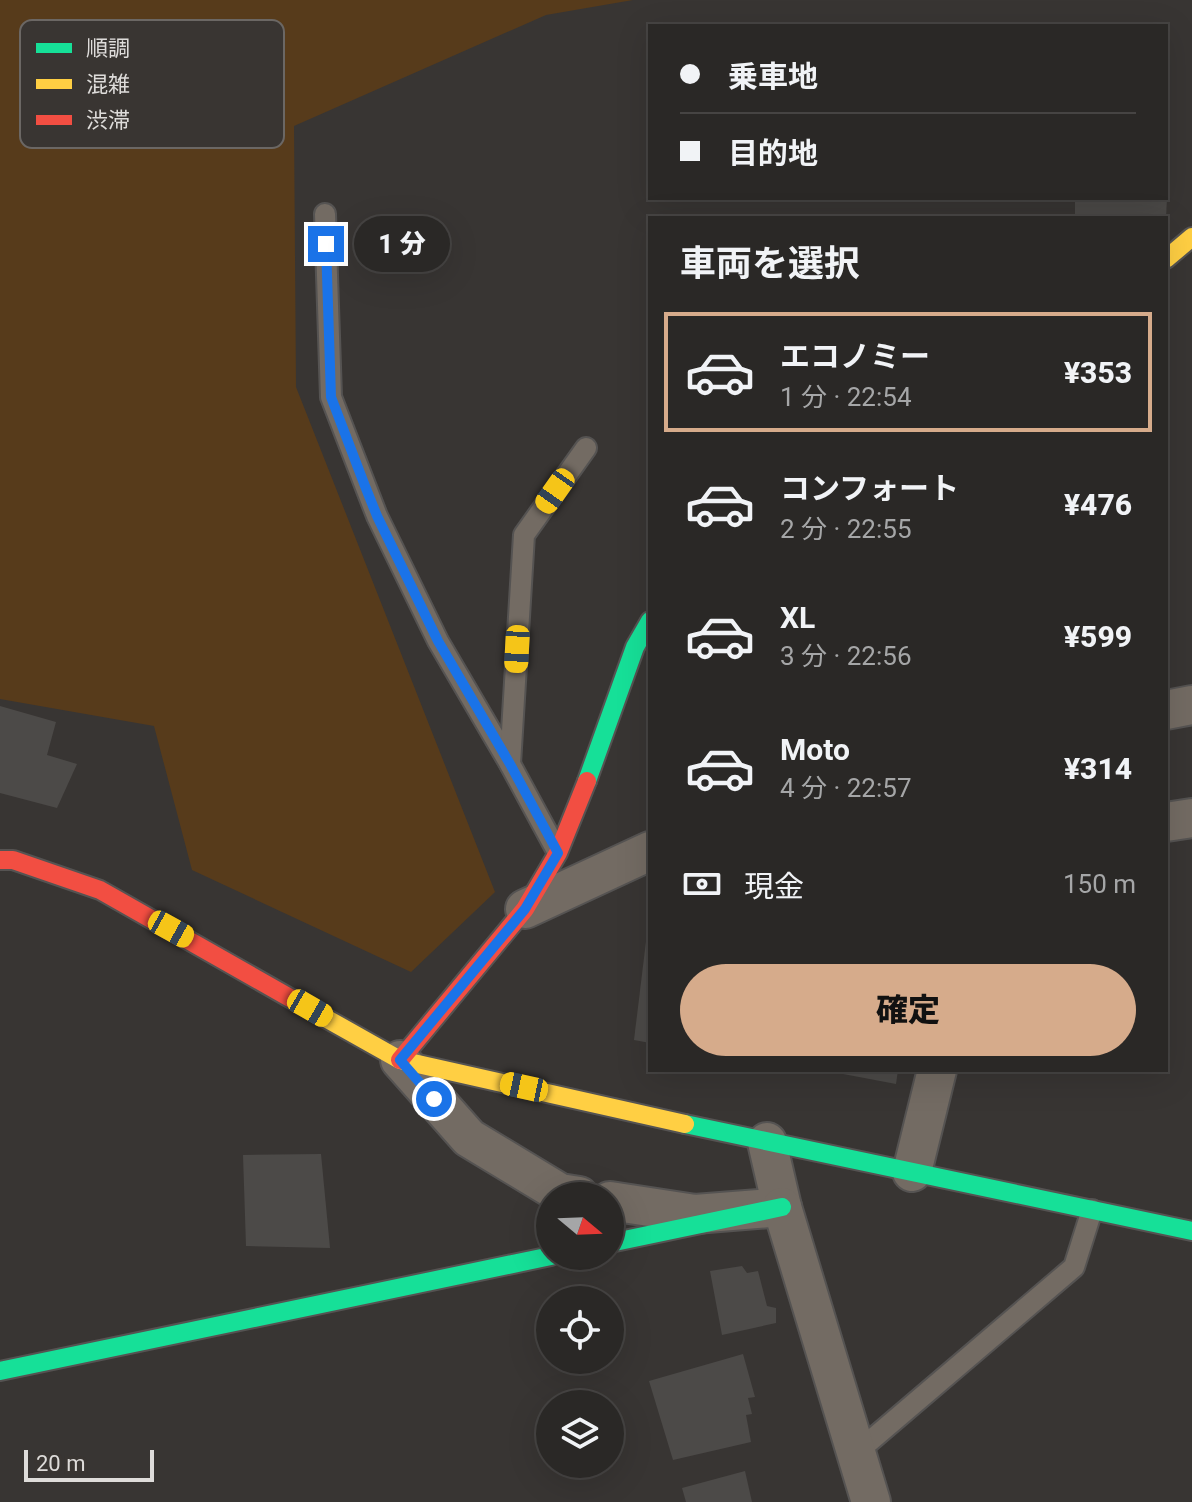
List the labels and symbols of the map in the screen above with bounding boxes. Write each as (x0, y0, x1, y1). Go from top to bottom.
legend (20, 20, 284, 148)
text: 順調 (86, 36, 130, 61)
text: 混雑 (86, 72, 130, 97)
text: 渋滞 (86, 108, 130, 133)
callout: 1 分 (354, 216, 450, 272)
route end (308, 226, 344, 262)
car (531, 464, 579, 518)
car (504, 624, 530, 674)
car (144, 907, 198, 951)
car (283, 986, 337, 1030)
car (498, 1070, 550, 1104)
route start (416, 1081, 452, 1117)
north arrow (536, 1182, 624, 1270)
scale bar (24, 1446, 154, 1482)

